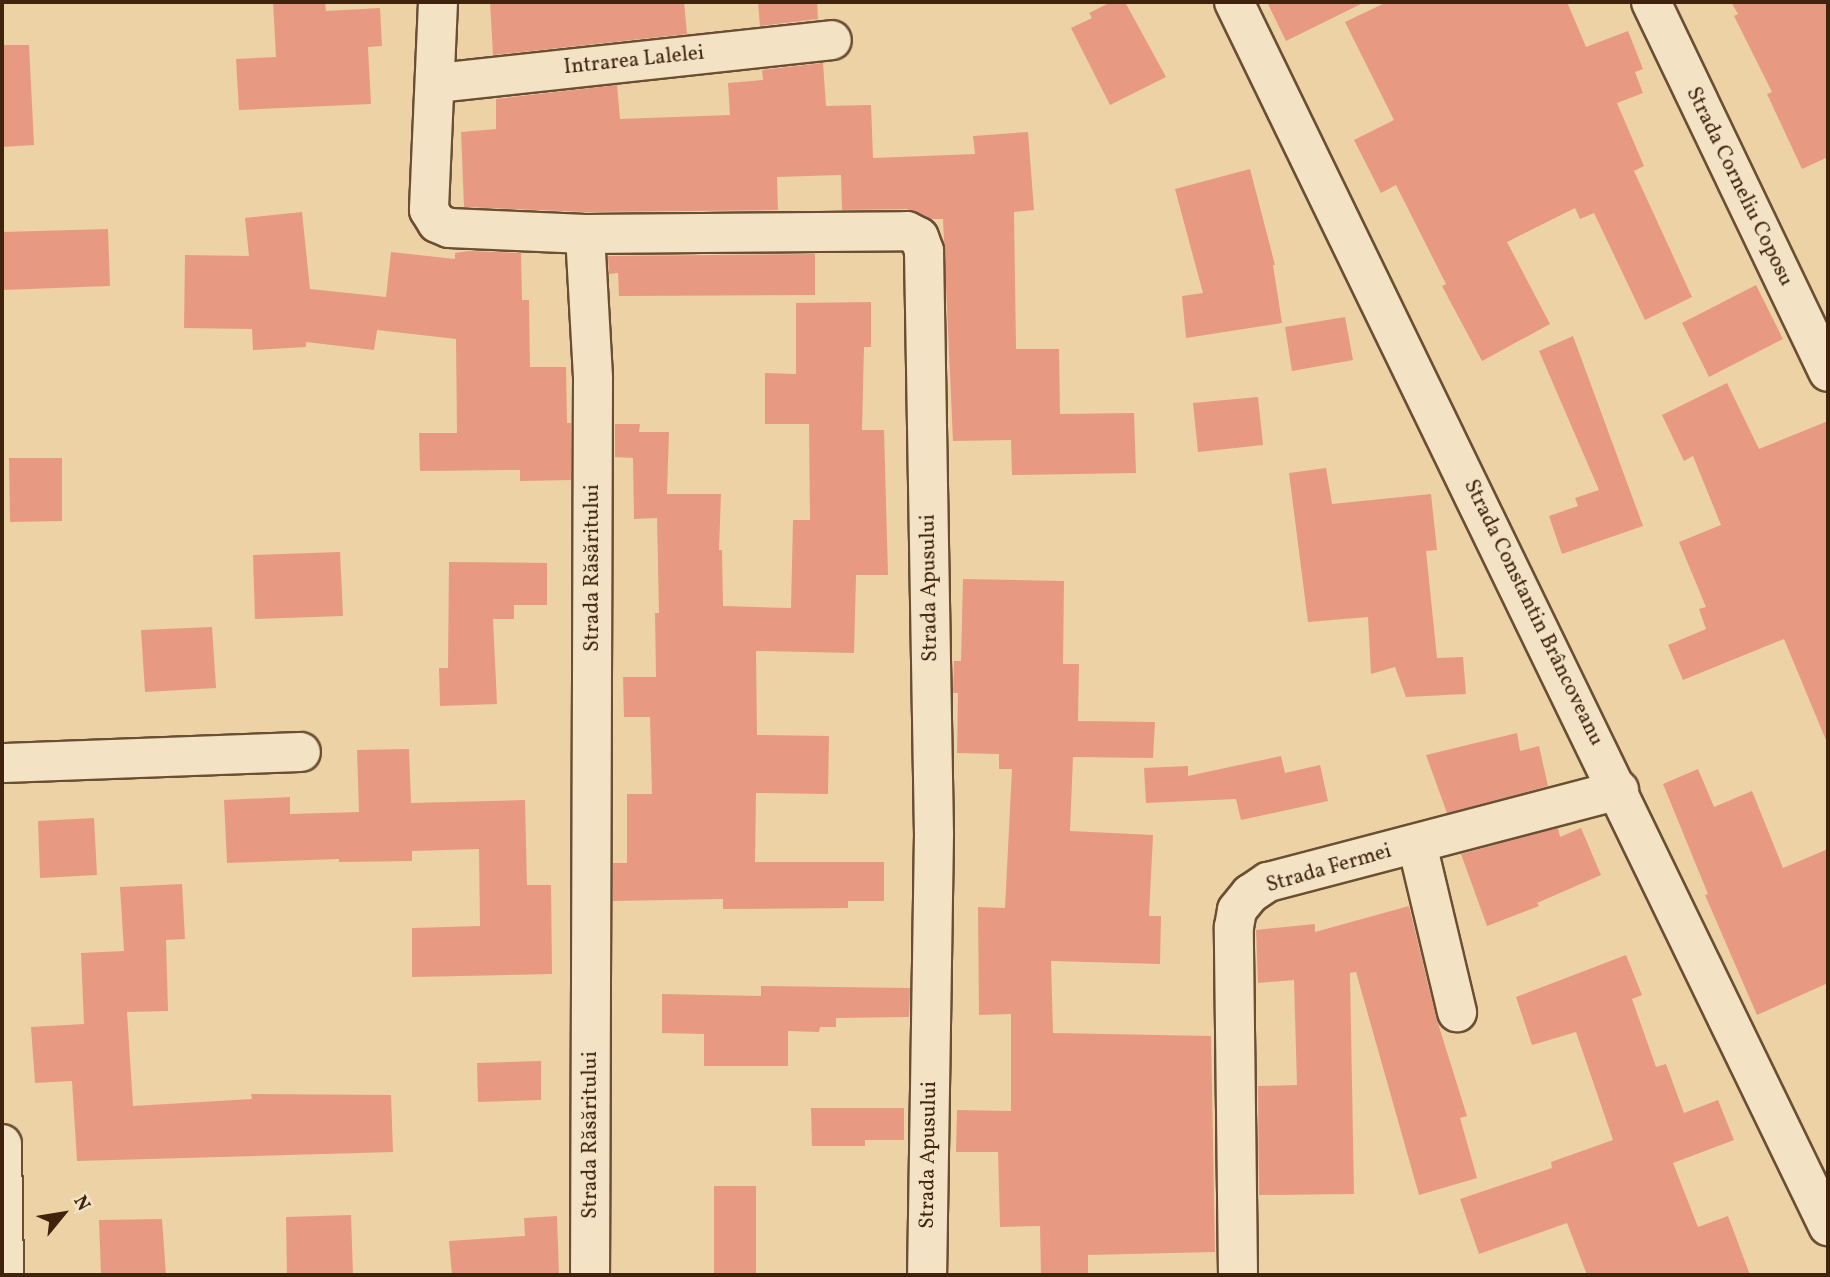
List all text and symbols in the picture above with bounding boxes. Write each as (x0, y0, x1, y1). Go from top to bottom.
street label: Intrarea Lalelei (563, 41, 705, 81)
street label: Strada Corneliu Coposu (1680, 83, 1798, 291)
street label: Strada Constantin Brâncoveanu (1457, 476, 1609, 750)
street label: Strada Răsăritului (580, 484, 606, 652)
street label: Strada Apusului (916, 514, 944, 662)
street label: Strada Fermei (1263, 839, 1395, 899)
street label: Strada Răsăritului (578, 1051, 604, 1219)
street label: Strada Apusului (915, 1081, 943, 1229)
north arrow (28, 1179, 98, 1249)
text: N (66, 1191, 96, 1216)

